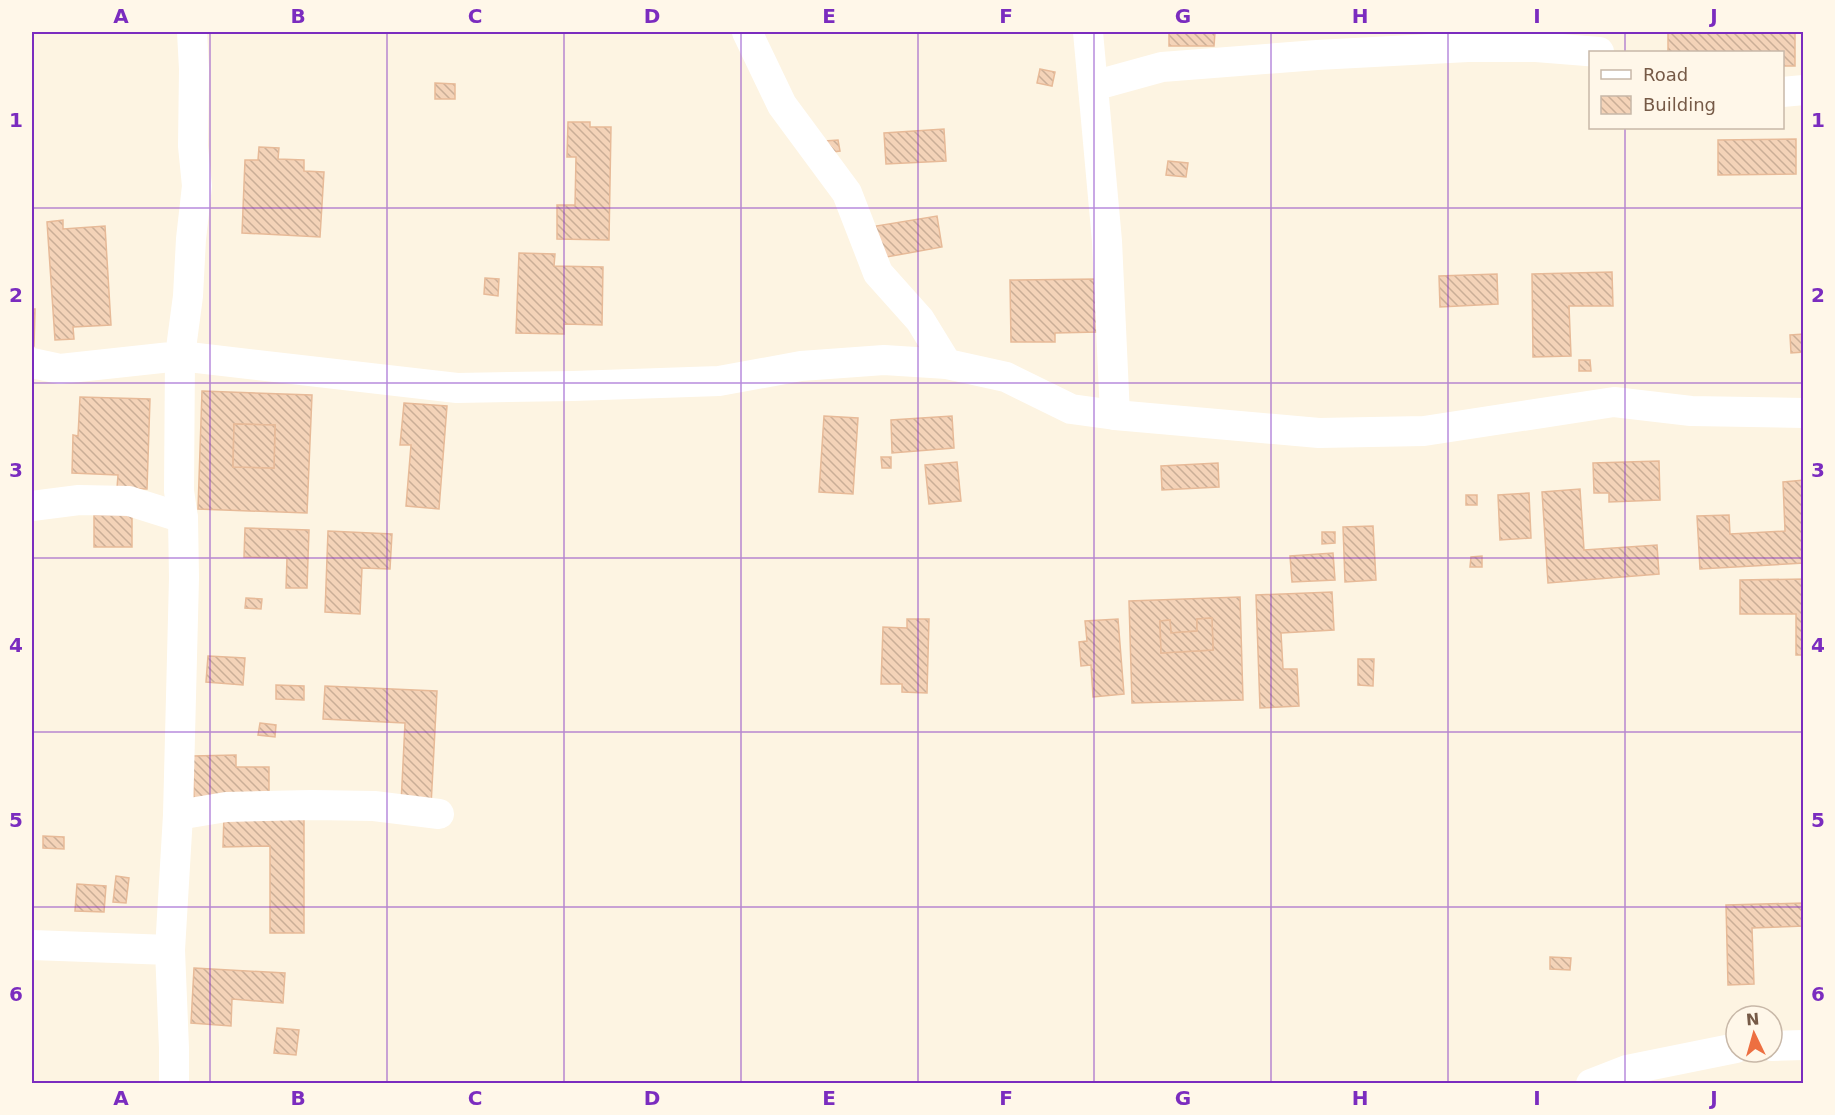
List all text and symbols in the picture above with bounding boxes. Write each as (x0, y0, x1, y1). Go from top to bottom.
text: A (113, 4, 129, 28)
text: B (290, 4, 306, 28)
text: C (468, 4, 482, 28)
text: D (644, 4, 660, 28)
text: E (822, 4, 836, 28)
text: F (999, 4, 1013, 28)
text: G (1175, 4, 1191, 28)
text: H (1352, 4, 1368, 28)
text: I (1533, 4, 1541, 28)
text: J (1708, 4, 1718, 28)
legend (1589, 51, 1784, 129)
text: Road (1643, 64, 1688, 85)
text: Building (1643, 94, 1716, 115)
text: 1 (9, 108, 23, 132)
text: 1 (1811, 108, 1825, 132)
text: 2 (9, 283, 23, 307)
text: 2 (1811, 283, 1825, 307)
text: 3 (9, 458, 23, 482)
text: 3 (1811, 458, 1825, 482)
text: 4 (9, 633, 23, 657)
text: 4 (1811, 633, 1825, 657)
text: 5 (9, 808, 23, 832)
text: 5 (1811, 808, 1825, 832)
text: 6 (9, 982, 23, 1006)
text: 6 (1811, 982, 1825, 1006)
north arrow (1724, 1004, 1784, 1064)
text: N (1745, 1010, 1760, 1030)
text: A (113, 1086, 129, 1110)
text: B (290, 1086, 306, 1110)
text: C (468, 1086, 482, 1110)
text: D (644, 1086, 660, 1110)
text: E (822, 1086, 836, 1110)
text: F (999, 1086, 1013, 1110)
text: G (1175, 1086, 1191, 1110)
text: H (1352, 1086, 1368, 1110)
text: I (1533, 1086, 1541, 1110)
text: J (1708, 1086, 1718, 1110)

